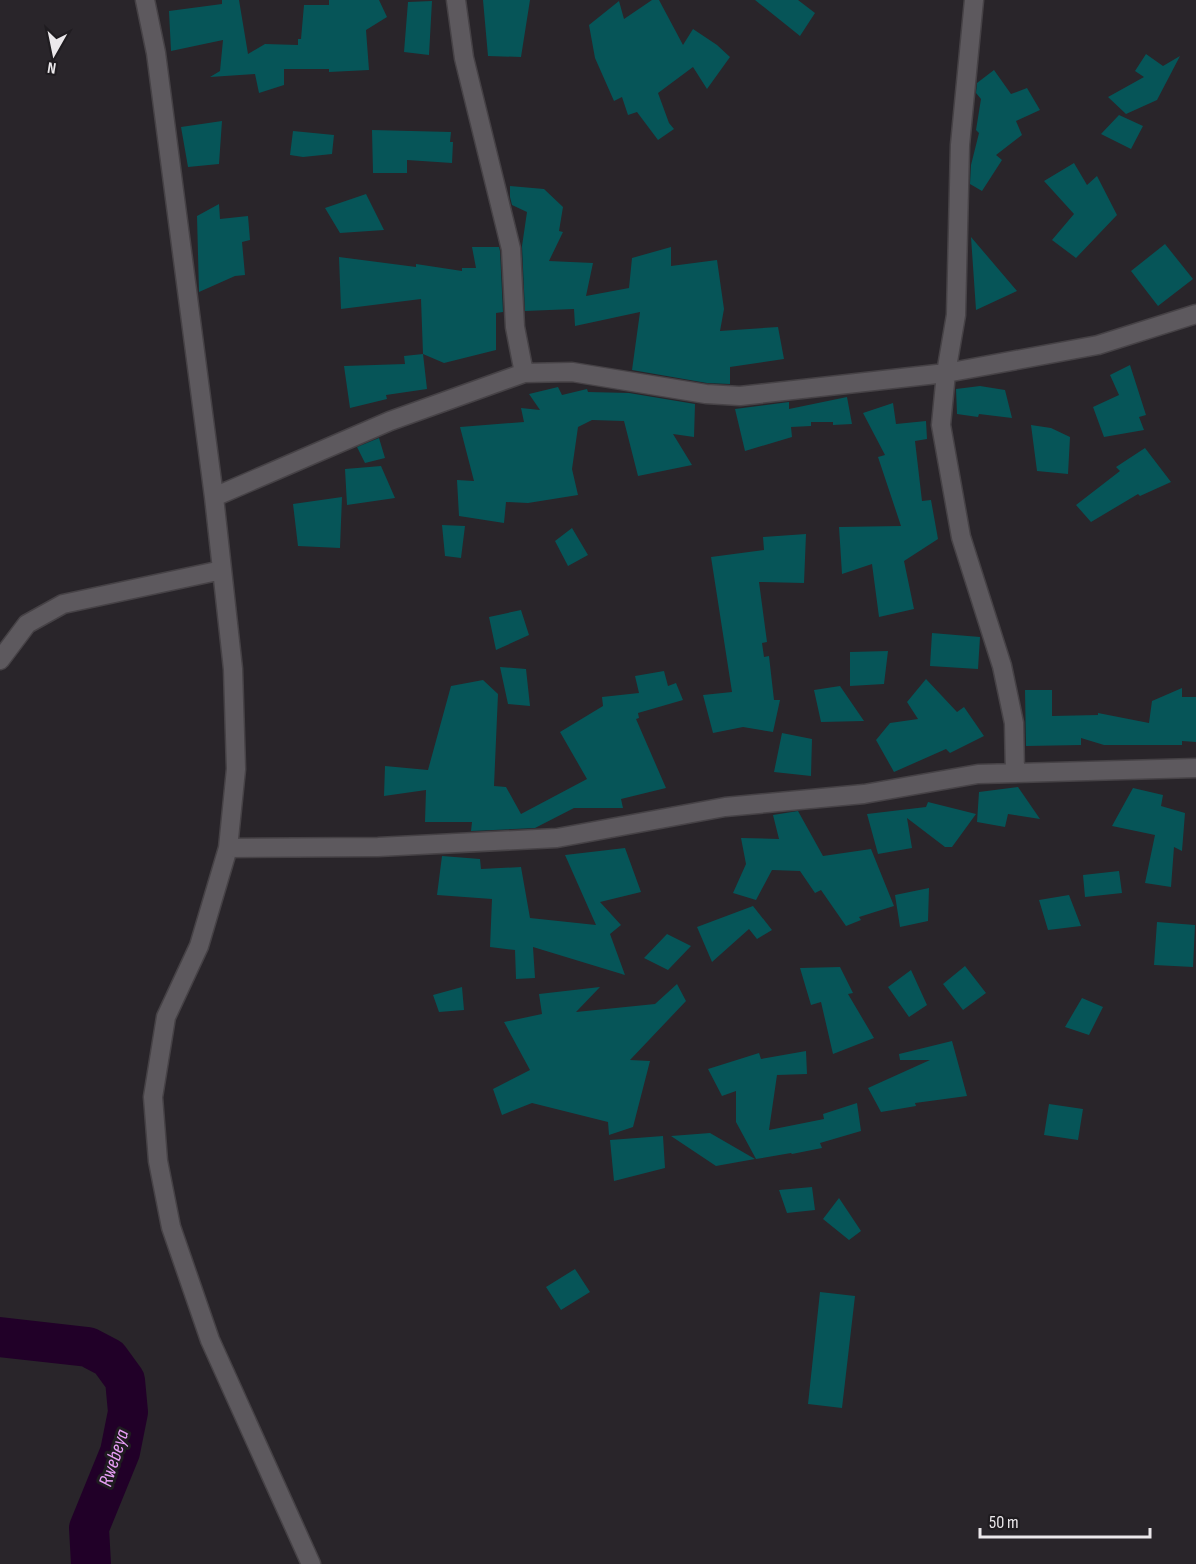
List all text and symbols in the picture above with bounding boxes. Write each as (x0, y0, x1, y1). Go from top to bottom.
north arrow (24, 24, 84, 84)
text: N (46, 57, 58, 77)
water label: Rwebeya (94, 1426, 134, 1490)
scale bar (980, 1501, 1150, 1539)
text: 50 m (989, 1512, 1019, 1533)

